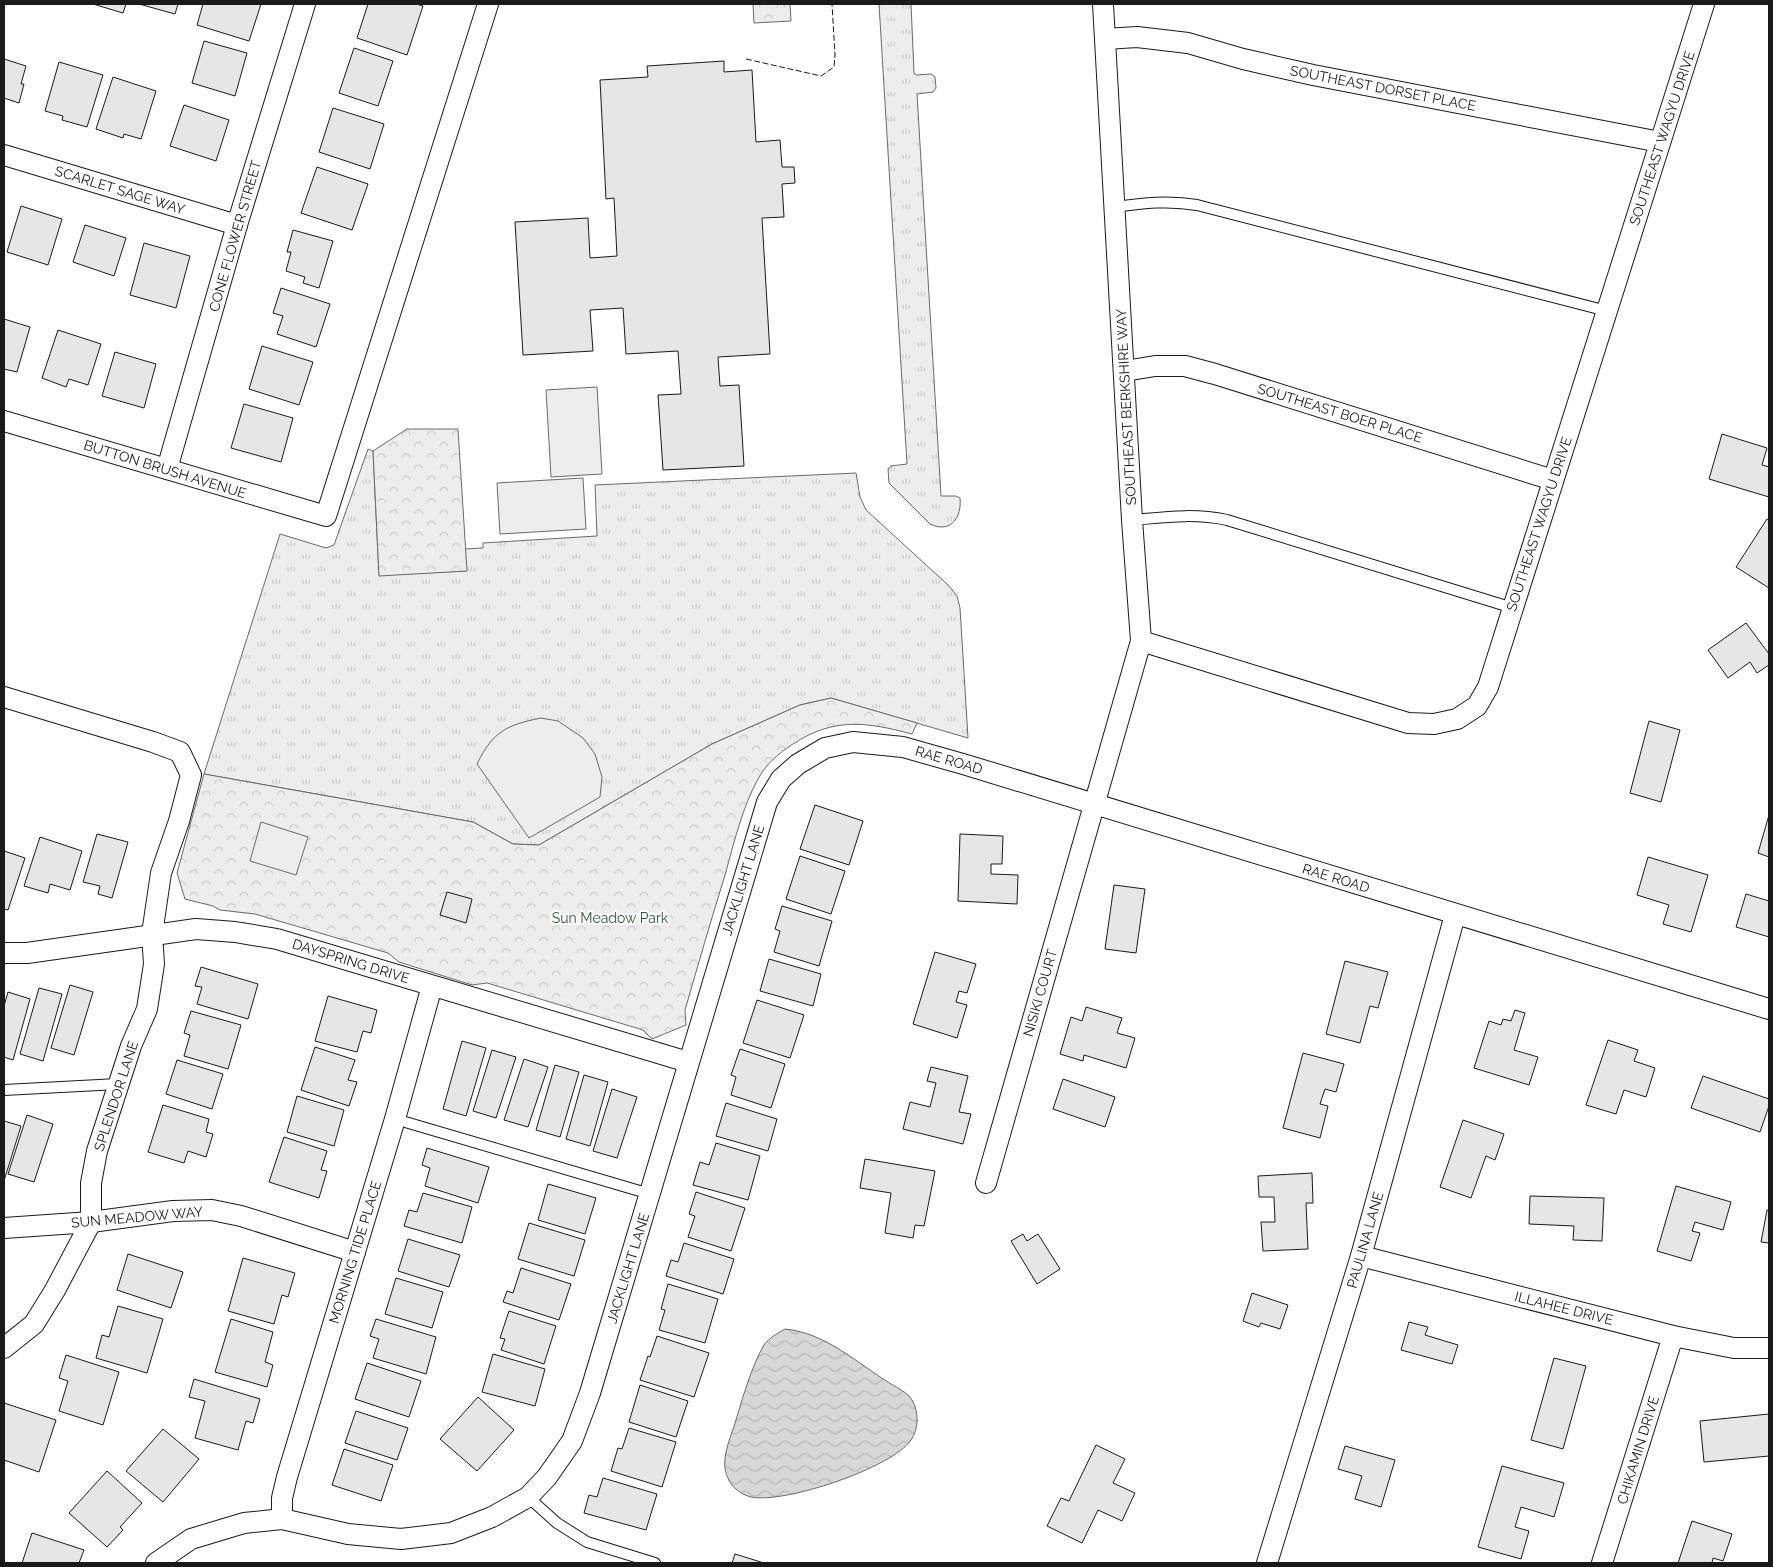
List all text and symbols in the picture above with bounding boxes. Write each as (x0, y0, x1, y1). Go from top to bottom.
street label: SOUTHEAST WAGYU DRIVE (1626, 49, 1698, 227)
street label: SOUTHEAST DORSET PLACE (1289, 62, 1477, 114)
street label: CONE FLOWER STREET (206, 158, 264, 314)
street label: SCARLET SAGE WAY (53, 163, 187, 217)
street label: SOUTHEAST BERKSHIRE WAY (1113, 308, 1139, 506)
street label: SOUTHEAST BOER PLACE (1256, 380, 1424, 446)
street label: SOUTHEAST WAGYU DRIVE (1503, 435, 1575, 613)
street label: BUTTON BRUSH AVENUE (82, 437, 248, 501)
street label: RAE ROAD (913, 743, 985, 777)
street label: JACKLIGHT LANE (719, 823, 767, 937)
street label: RAE ROAD (1300, 860, 1372, 896)
park label: Sun Meadow Park (552, 910, 669, 926)
street label: DAYSPRING DRIVE (290, 936, 412, 986)
street label: NISIKI COURT (1020, 947, 1060, 1039)
street label: SPLENDOR LANE (91, 1039, 141, 1153)
street label: MORNING TIDE PLACE (326, 1179, 384, 1325)
street label: PAULINA LANE (1344, 1190, 1386, 1290)
street label: SUN MEADOW WAY (70, 1203, 204, 1231)
street label: JACKLIGHT LANE (604, 1211, 652, 1325)
street label: ILLAHEE DRIVE (1513, 1288, 1615, 1328)
street label: CHIKAMIN DRIVE (1614, 1394, 1662, 1506)

